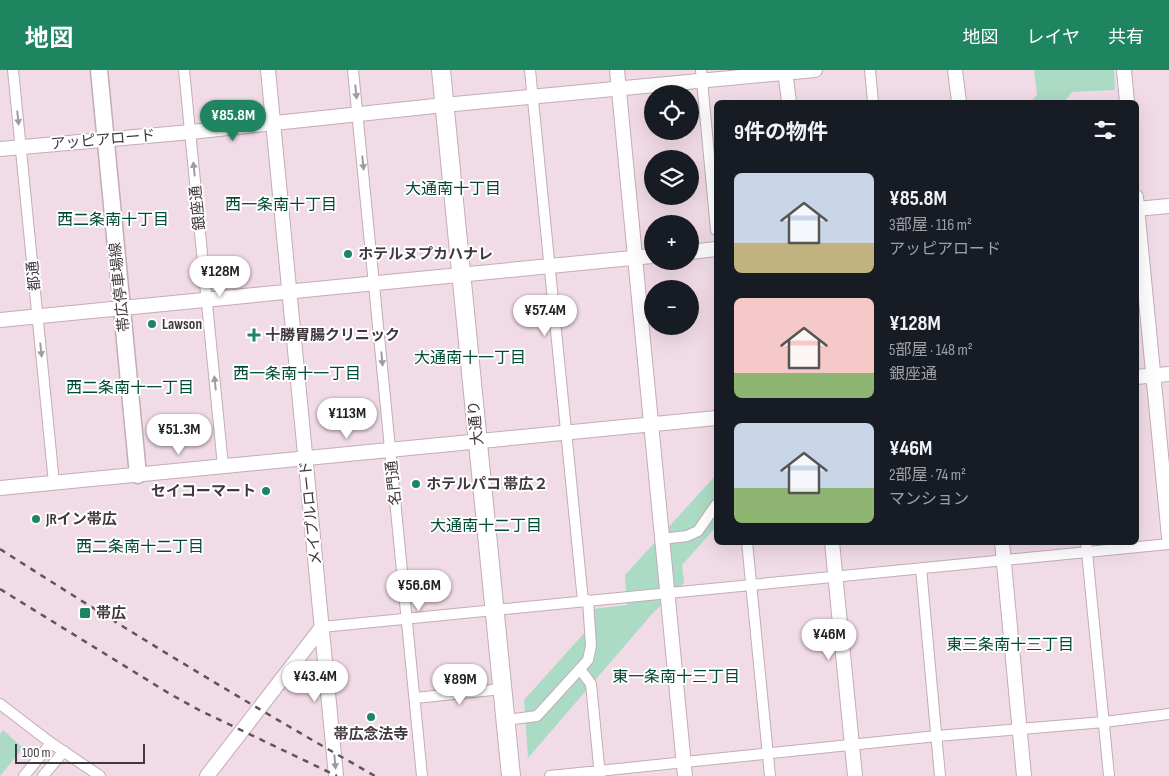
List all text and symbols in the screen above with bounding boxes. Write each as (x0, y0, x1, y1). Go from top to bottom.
text: 地図 (25, 24, 73, 53)
text: 地図 (963, 27, 999, 48)
text: レイヤ (1027, 27, 1080, 48)
text: 共有 (1108, 27, 1144, 48)
one-way arrow (352, 84, 360, 100)
map controls (644, 85, 699, 335)
button: locate (644, 85, 699, 140)
pin: ¥85.8M (192, 100, 274, 142)
text: ¥85.8M (211, 106, 255, 125)
one-way arrow (14, 111, 22, 127)
icon: filters (1091, 116, 1119, 144)
text: 9件の物件 (734, 120, 828, 145)
street label: アッピアロード (50, 126, 156, 154)
button: layers (644, 150, 699, 205)
one-way arrow (359, 155, 367, 171)
one-way arrow (190, 160, 198, 176)
district label: 大通南十丁目 (405, 180, 501, 199)
street label: 銀座通 (186, 185, 210, 231)
text: ¥85.8M (889, 186, 947, 211)
icon: home (774, 193, 834, 253)
district label: 西一条南十丁目 (225, 196, 337, 215)
district label: 西二条南十丁目 (57, 211, 169, 230)
button: + (644, 215, 699, 270)
text: 3部屋 · 116 m² (889, 216, 972, 235)
text: アッピアロード (889, 240, 1001, 259)
street label: 帯広停車場線 (106, 241, 134, 333)
place label: ホテルヌプカハナレ (358, 245, 493, 264)
marker: ホテルヌプカハナレ (342, 248, 354, 260)
pin: ¥128M (185, 256, 255, 298)
street label: 都通 (23, 260, 45, 292)
text: ¥128M (200, 262, 240, 281)
button: − (644, 280, 699, 335)
pin: ¥57.4M (504, 294, 586, 337)
text: ¥57.4M (524, 301, 566, 320)
text: ¥128M (889, 311, 941, 336)
place label: Lawson (162, 315, 202, 334)
marker: Lawson (146, 318, 158, 330)
icon: home (774, 318, 834, 378)
place label: 十勝胃腸クリニック (265, 326, 400, 345)
marker: 十勝胃腸クリニック (247, 328, 261, 342)
text: 5部屋 · 148 m² (889, 341, 973, 360)
one-way arrow (37, 342, 45, 358)
district label: 大通南十一丁目 (414, 349, 526, 368)
one-way arrow (378, 352, 386, 368)
district label: 西一条南十一丁目 (233, 365, 361, 384)
text: 銀座通 (889, 365, 937, 384)
one-way arrow (211, 374, 219, 390)
district label: 西二条南十一丁目 (66, 379, 194, 398)
pin: ¥113M (312, 398, 382, 440)
street label: 大通り (464, 400, 488, 446)
text: ¥113M (328, 404, 366, 423)
pin: ¥51.3M (138, 414, 220, 456)
text: ¥51.3M (158, 420, 200, 439)
text: ¥46M (889, 436, 932, 461)
icon: home (774, 443, 834, 503)
street label: メイプルロード (296, 460, 326, 566)
street label: 名門通 (382, 460, 406, 506)
text: 2部屋 · 74 m² (889, 466, 966, 485)
place label: ホテルパコ 帯広２ (426, 475, 548, 494)
marker: ホテルパコ 帯広２ (410, 478, 422, 490)
place label: セイコーマート (151, 482, 256, 501)
marker: セイコーマート (260, 485, 272, 497)
text: マンション (889, 490, 969, 509)
place label: JRイン帯広 (45, 510, 117, 529)
marker: JRイン帯広 (30, 513, 42, 525)
district label: 大通南十二丁目 (430, 517, 542, 536)
district label: 西二条南十二丁目 (76, 538, 204, 557)
pin: ¥56.6M (378, 570, 460, 612)
text: ¥56.6M (397, 576, 441, 595)
place label: 帯広 (96, 604, 126, 623)
marker: 帯広 (78, 606, 92, 620)
pin: ¥46M (799, 618, 859, 661)
text: ¥46M (812, 625, 846, 644)
district label: 東三条南十三丁目 (946, 636, 1074, 655)
pin: ¥43.4M (274, 660, 356, 703)
pin: ¥89M (430, 664, 490, 706)
text: ¥43.4M (293, 667, 337, 686)
district label: 東一条南十三丁目 (612, 668, 740, 687)
text: ¥89M (443, 670, 477, 689)
marker: 帯広念法寺 (365, 711, 377, 723)
place label: 帯広念法寺 (333, 725, 409, 744)
scale bar (15, 741, 145, 764)
text: 100 m (22, 744, 51, 761)
one-way arrow (331, 755, 339, 771)

